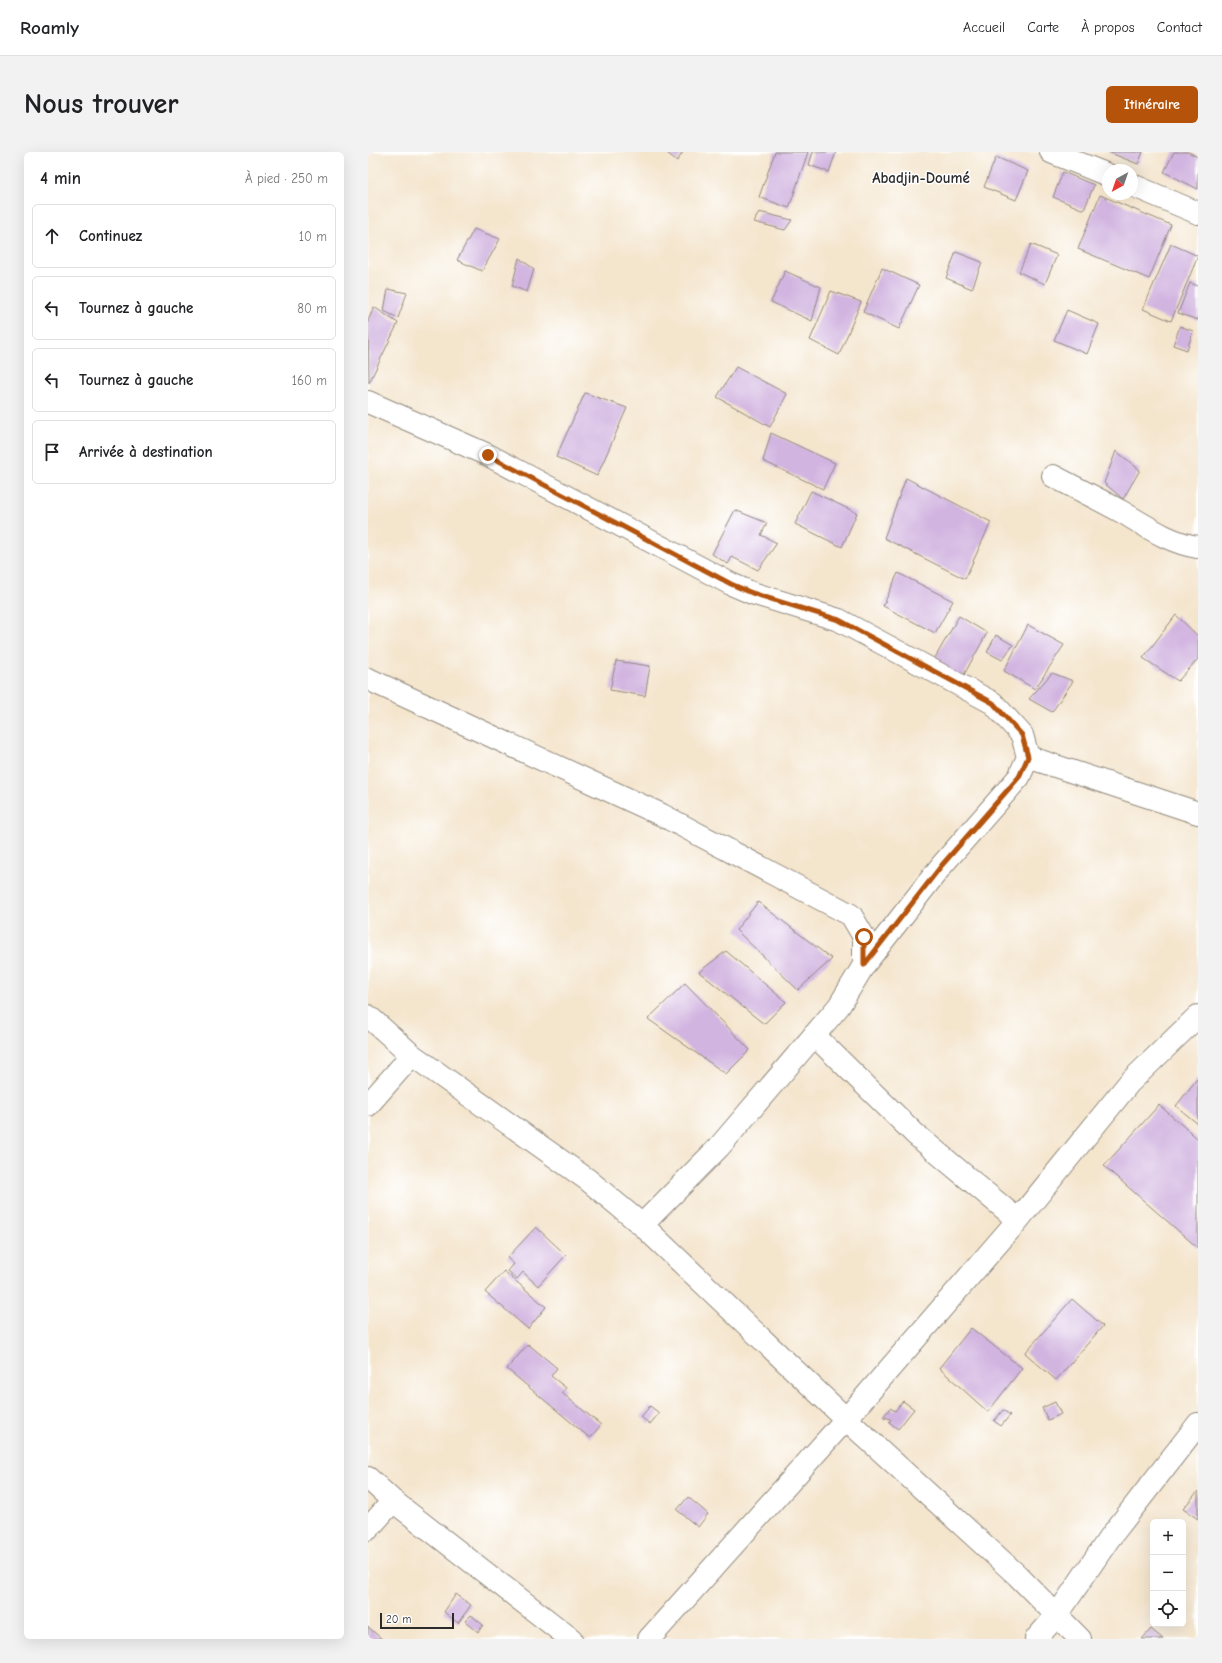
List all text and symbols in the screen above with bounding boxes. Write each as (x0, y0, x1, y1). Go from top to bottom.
text: Roamly (20, 17, 79, 39)
text: Accueil (963, 19, 1005, 36)
text: Carte (1027, 19, 1059, 36)
text: À propos (1081, 19, 1135, 36)
text: Contact (1157, 19, 1202, 36)
button: Itinéraire (1106, 86, 1198, 123)
text: Nous trouver (24, 88, 179, 120)
north arrow (1102, 164, 1138, 200)
text: 4 min (40, 169, 81, 188)
district label: Abadjin-Doumé (872, 169, 970, 187)
text: À pied · 250 m (245, 171, 328, 186)
icon: ahead (41, 225, 63, 247)
text: Continuez (79, 227, 142, 245)
text: 10 m (299, 229, 327, 244)
icon: left (41, 297, 63, 319)
text: Tournez à gauche (79, 299, 193, 317)
text: 80 m (297, 301, 327, 316)
icon: left (41, 369, 63, 391)
text: Tournez à gauche (79, 371, 193, 389)
text: 160 m (292, 373, 327, 388)
icon: arrive (41, 441, 63, 463)
text: Arrivée à destination (79, 443, 213, 461)
route end (479, 446, 497, 464)
route start (855, 928, 873, 946)
map controls (1150, 1519, 1186, 1627)
button: + (1150, 1519, 1186, 1555)
button: − (1150, 1555, 1186, 1591)
button: locate (1150, 1591, 1186, 1627)
scale bar (380, 1611, 454, 1630)
text: 20 m (386, 1613, 411, 1626)

